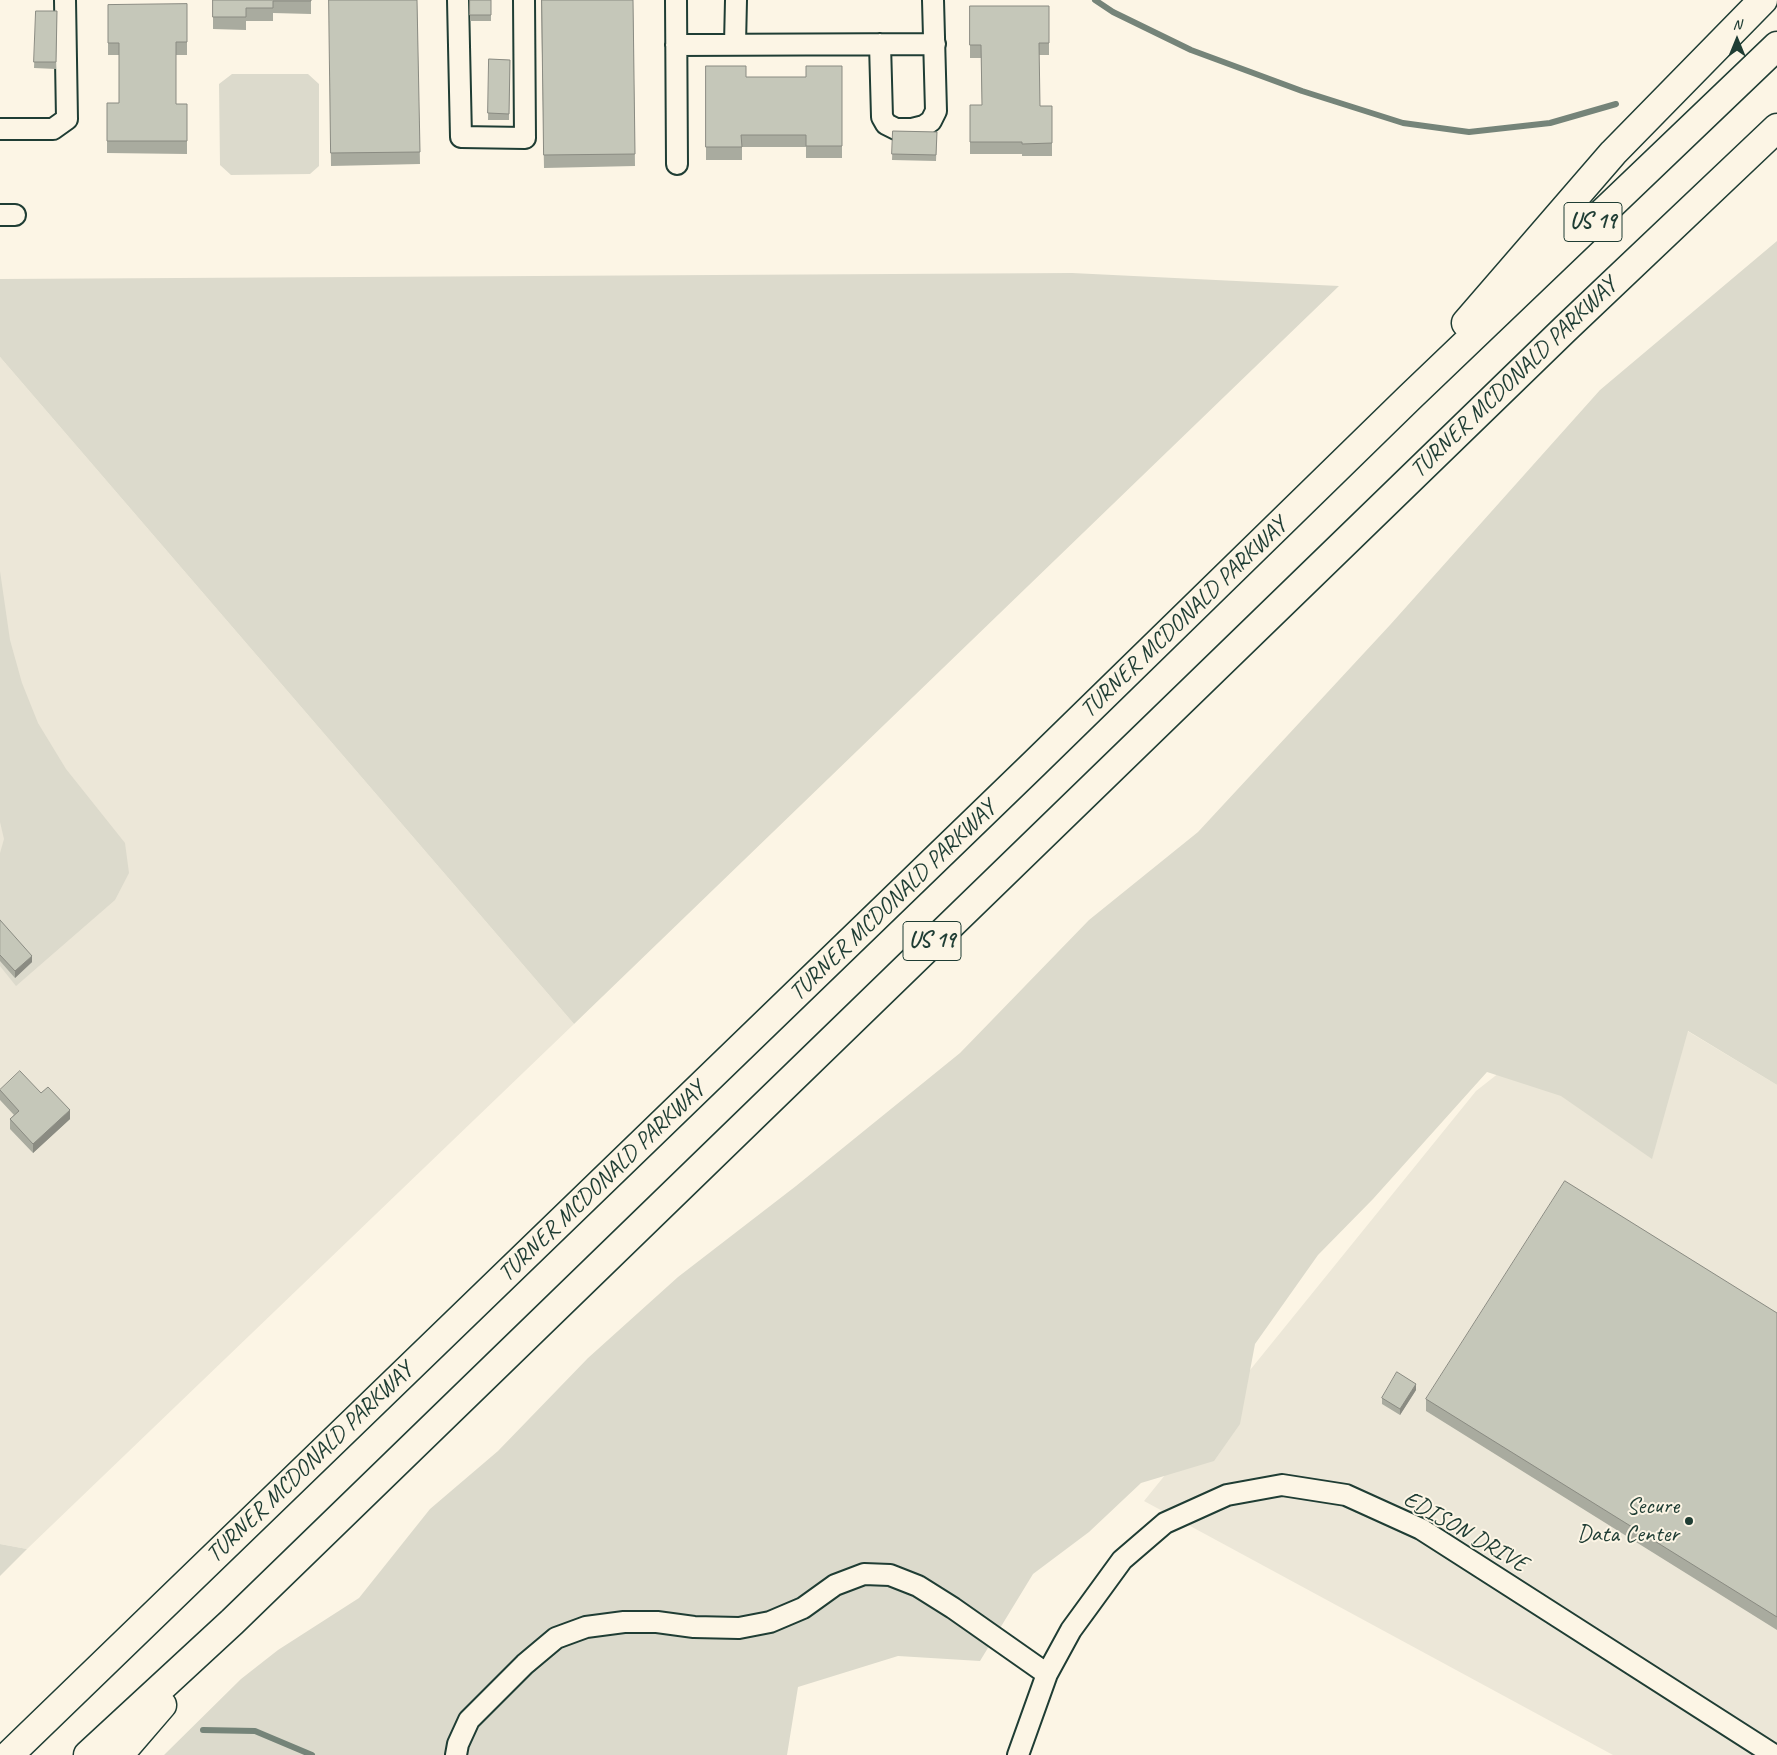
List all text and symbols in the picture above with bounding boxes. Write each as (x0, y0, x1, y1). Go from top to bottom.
north arrow (1712, 15, 1762, 65)
text: N (1733, 16, 1741, 33)
road number: US 19 (1564, 202, 1622, 242)
street label: TURNER MCDONALD PARKWAY (1405, 272, 1623, 484)
street label: TURNER MCDONALD PARKWAY (1075, 512, 1293, 724)
street label: TURNER MCDONALD PARKWAY (784, 795, 1002, 1007)
road number: US 19 (903, 921, 961, 960)
street label: TURNER MCDONALD PARKWAY (493, 1076, 711, 1288)
street label: TURNER MCDONALD PARKWAY (201, 1357, 419, 1569)
street label: EDISON DRIVE (1398, 1485, 1532, 1579)
place label: Secure Data Center (1577, 1493, 1679, 1549)
marker: Secure Data Center (1683, 1515, 1695, 1527)

